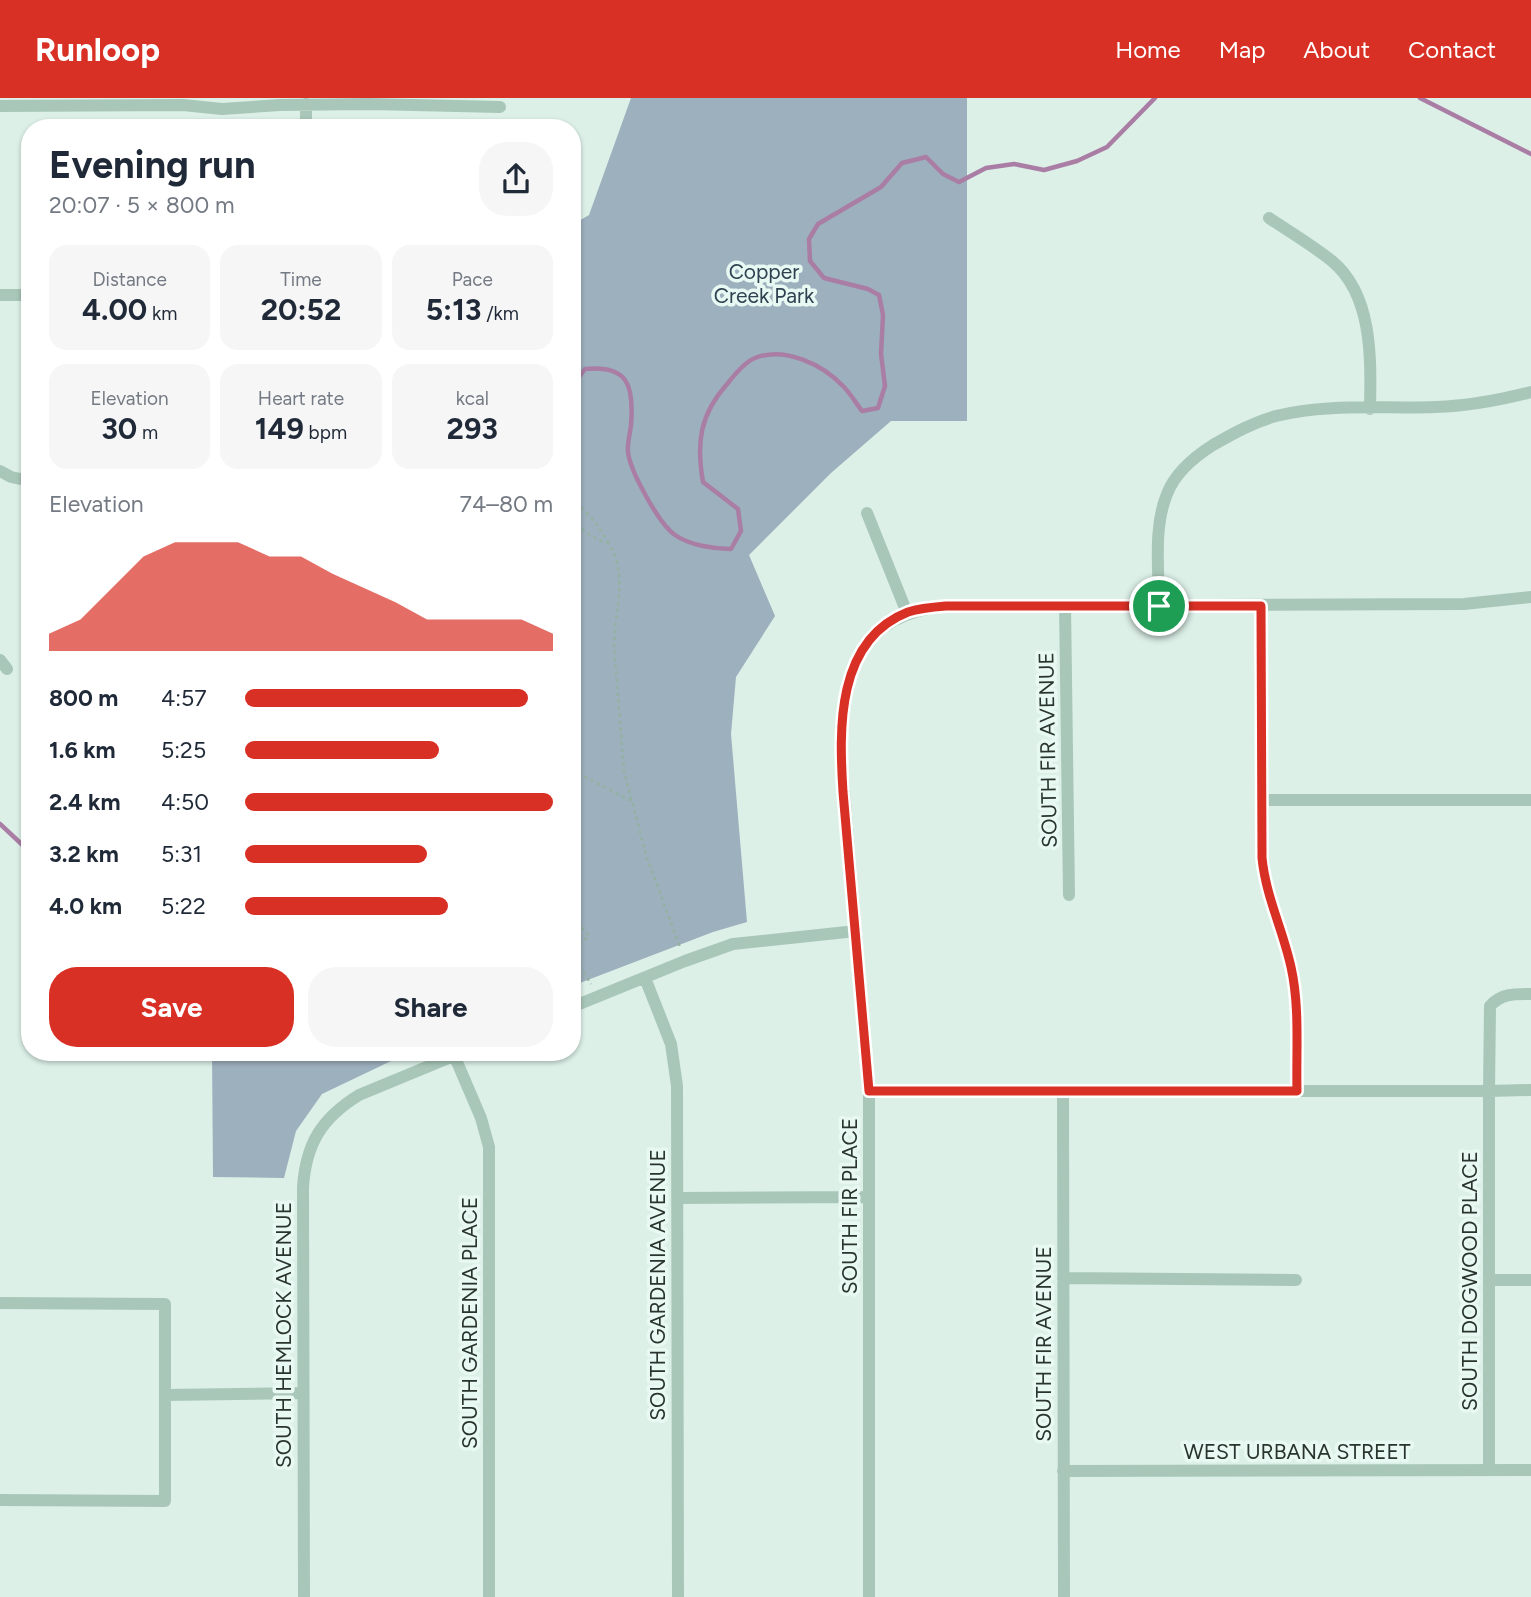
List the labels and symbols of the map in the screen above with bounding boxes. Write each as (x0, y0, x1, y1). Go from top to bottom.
park label: Copper Creek Park (714, 259, 815, 308)
pin (1129, 576, 1189, 636)
street label: SOUTH FIR AVENUE (1033, 652, 1062, 848)
street label: SOUTH FIR PLACE (837, 1118, 862, 1294)
street label: SOUTH GARDENIA AVENUE (645, 1149, 670, 1421)
street label: SOUTH DOGWOOD PLACE (1457, 1151, 1482, 1411)
street label: SOUTH GARDENIA PLACE (457, 1197, 482, 1449)
street label: SOUTH HEMLOCK AVENUE (271, 1202, 296, 1468)
street label: SOUTH FIR AVENUE (1031, 1246, 1056, 1442)
street label: WEST URBANA STREET (1183, 1439, 1411, 1464)

